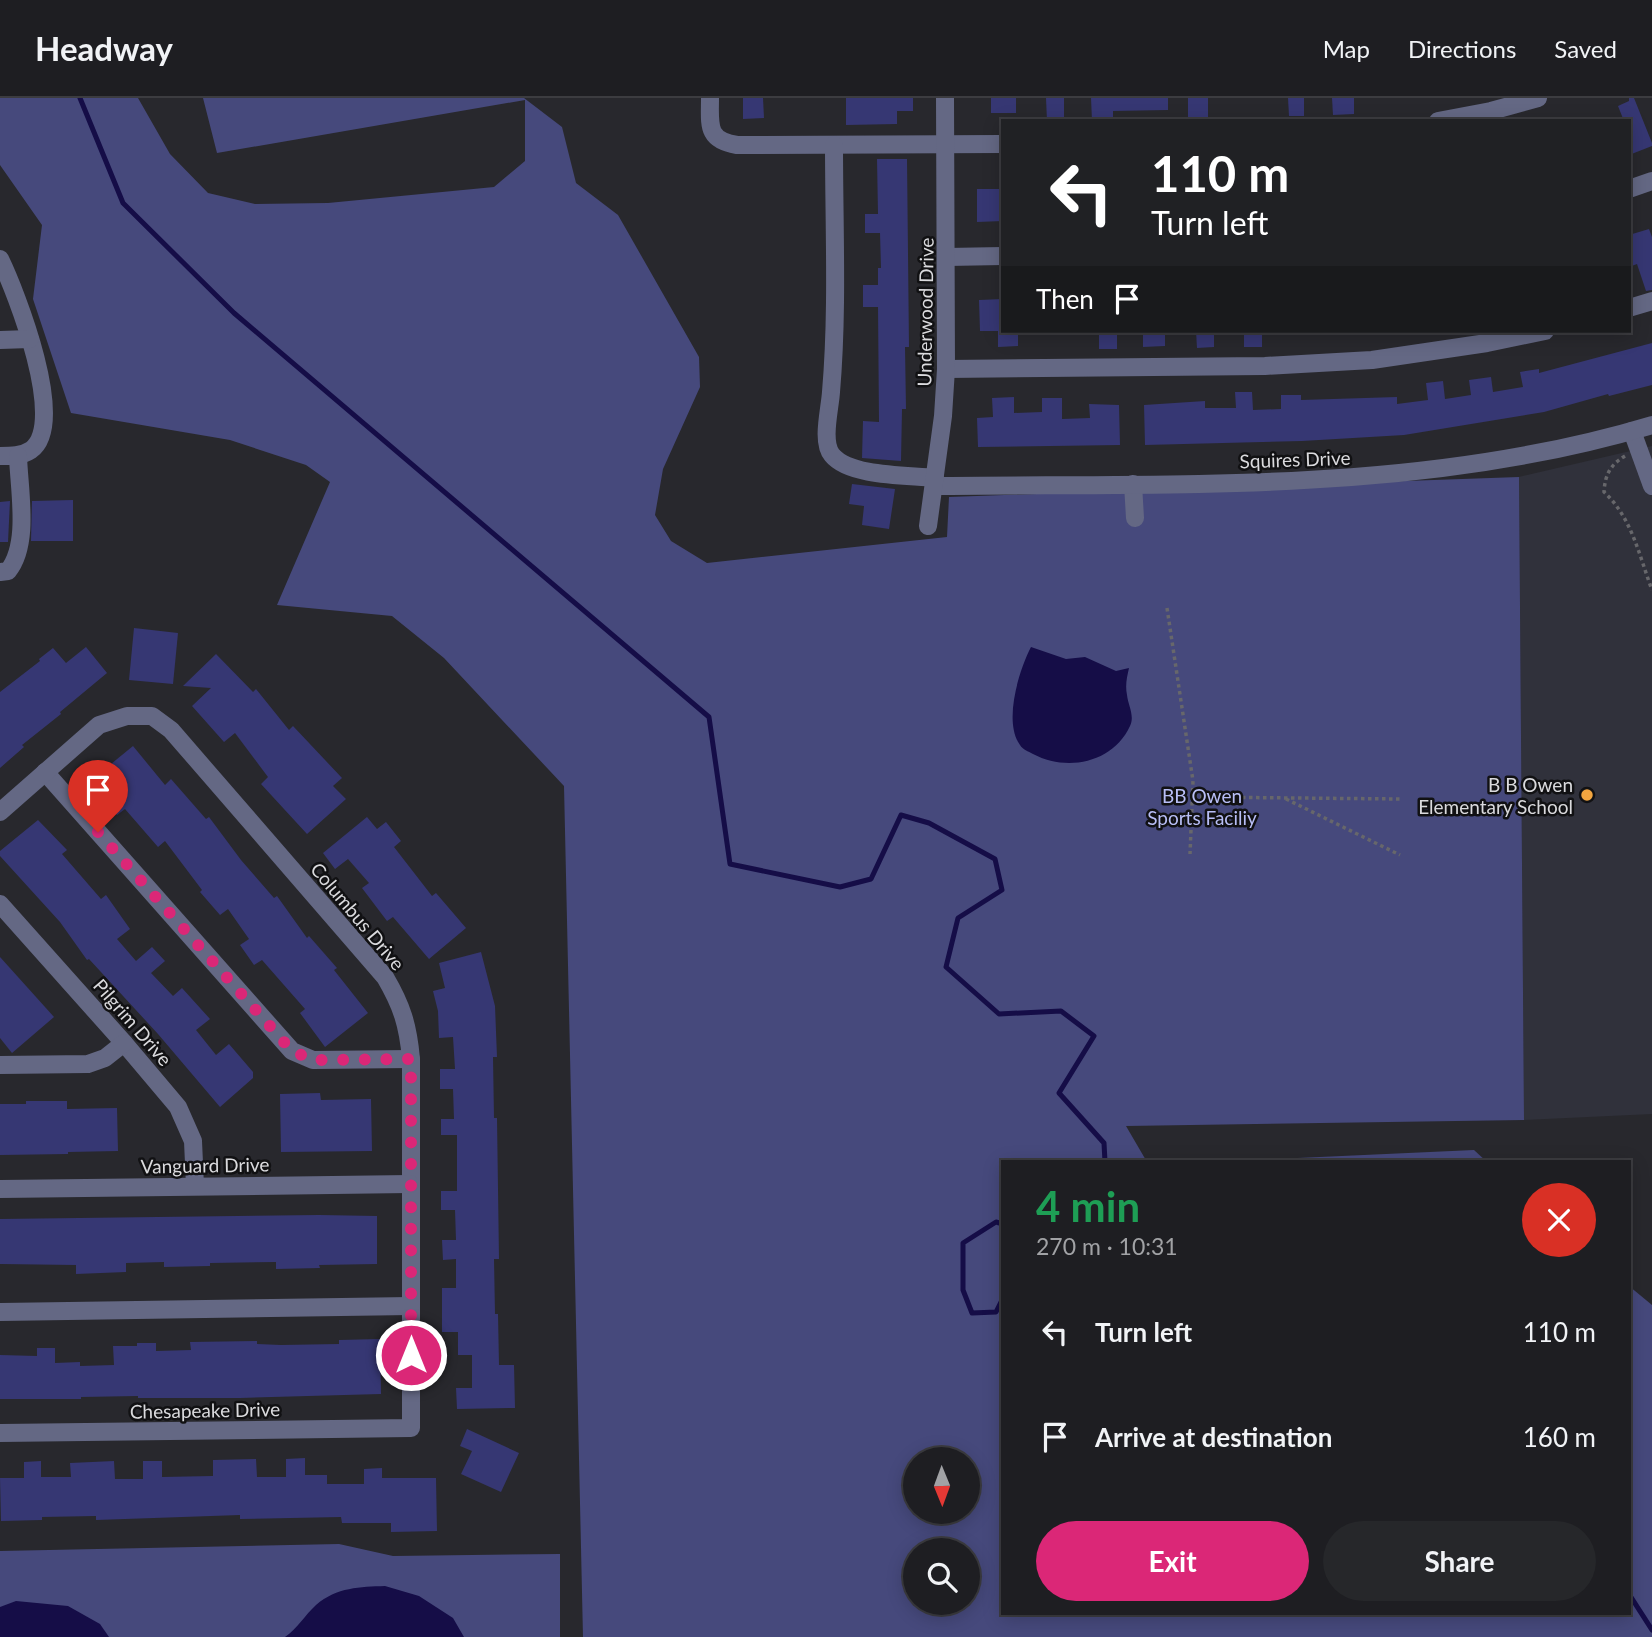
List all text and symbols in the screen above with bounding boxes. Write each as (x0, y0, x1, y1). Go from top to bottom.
text: Headway (35, 28, 173, 68)
text: Map (1323, 34, 1370, 63)
text: Directions (1408, 34, 1516, 63)
text: Saved (1554, 34, 1617, 63)
text: 110 m (1151, 144, 1289, 202)
icon: left (1036, 147, 1127, 238)
text: Turn left (1151, 203, 1268, 242)
street label: Underwood Drive (912, 237, 938, 387)
icon: arrive (1108, 280, 1146, 318)
text: Then (1036, 283, 1094, 315)
street label: Squires Drive (1239, 446, 1351, 472)
pin (68, 760, 128, 832)
icon: arrive (79, 771, 117, 809)
place label: B B Owen Elementary School (1418, 773, 1573, 818)
park label: BB Owen Sports Faciliy (1147, 784, 1257, 829)
marker: B B Owen Elementary School (1579, 787, 1595, 803)
street label: Columbus Drive (306, 857, 410, 975)
street label: Pilgrim Drive (89, 974, 177, 1070)
street label: Vanguard Drive (140, 1152, 270, 1178)
text: 4 min (1036, 1181, 1140, 1231)
button: close (1522, 1183, 1596, 1257)
text: 270 m · 10:31 (1036, 1232, 1178, 1260)
icon: left (1036, 1313, 1074, 1351)
text: Turn left (1095, 1316, 1192, 1348)
text: 110 m (1523, 1316, 1596, 1348)
position arrow (374, 1318, 448, 1392)
street label: Chesapeake Drive (130, 1397, 280, 1423)
icon: arrive (1036, 1418, 1074, 1456)
text: Arrive at destination (1095, 1421, 1332, 1453)
text: 160 m (1523, 1421, 1596, 1453)
north arrow (903, 1447, 980, 1524)
map controls (903, 1447, 980, 1615)
button: Exit (1036, 1521, 1309, 1601)
button: Share (1323, 1521, 1596, 1601)
button: search (903, 1538, 980, 1615)

